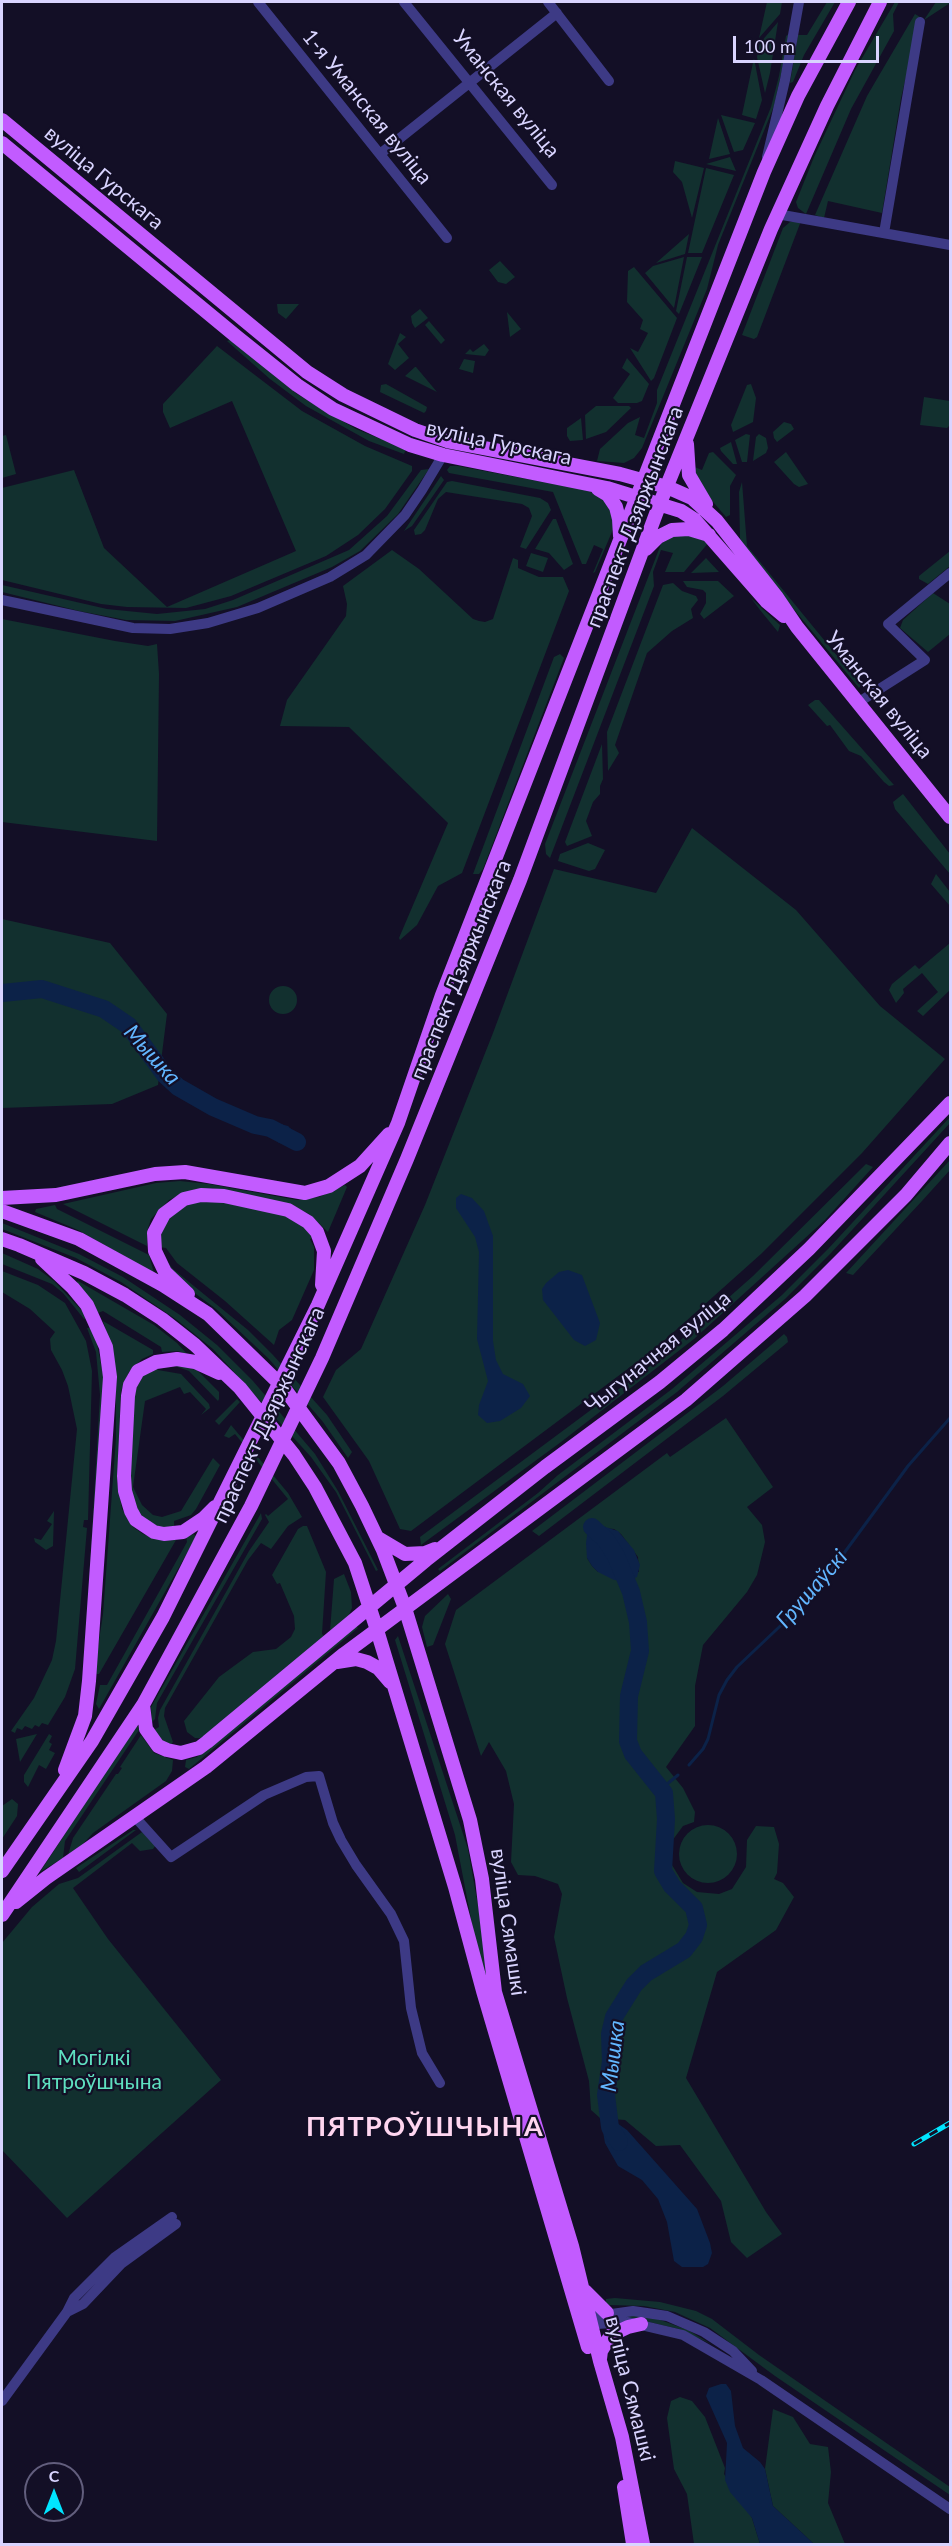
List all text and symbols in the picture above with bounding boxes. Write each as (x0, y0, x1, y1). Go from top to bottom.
street label: 1-я Уманская вуліца (297, 24, 437, 190)
scale bar (736, 24, 882, 62)
street label: Уманская вуліца (447, 25, 565, 163)
text: 100 m (744, 35, 795, 57)
street label: вуліца Гурскага (39, 121, 169, 235)
street label: праспект Дзяржынскага (581, 403, 689, 631)
street label: вуліца Гурскага (424, 415, 574, 471)
street label: Уманская вуліца (820, 626, 938, 764)
street label: праспект Дзяржынскага (405, 856, 517, 1084)
water label: Мышка (118, 1019, 186, 1091)
street label: Чыгуначная вуліца (580, 1286, 736, 1418)
street label: праспект Дзяржынскага (208, 1303, 330, 1527)
water label: Грушаўскі (771, 1544, 853, 1634)
street label: вуліца Сямашкі (485, 1847, 531, 1997)
water label: Мышка (596, 2019, 630, 2093)
park label: Могілкі Пятроўшчына (26, 2045, 162, 2095)
district label: ПЯТРОЎШЧЫНА (306, 2111, 544, 2143)
street label: вуліца Сямашкі (600, 2314, 660, 2464)
north arrow (24, 2462, 84, 2522)
text: С (49, 2466, 59, 2485)

